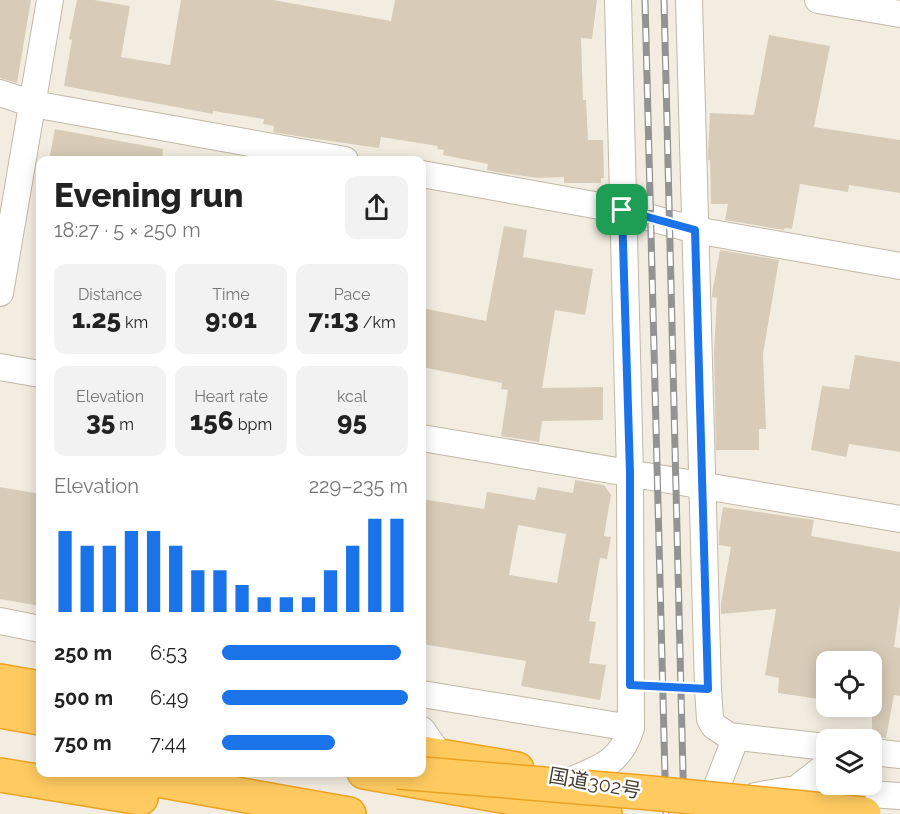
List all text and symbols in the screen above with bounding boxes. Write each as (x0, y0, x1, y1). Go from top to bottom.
text: Evening run (54, 176, 244, 215)
button: share (345, 176, 408, 239)
pin (596, 184, 647, 235)
icon: arrive (605, 193, 638, 226)
text: 18:27 · 5 × 250 m (54, 218, 201, 242)
text: Distance (78, 285, 142, 304)
text: Time (212, 285, 250, 304)
text: Pace (334, 285, 370, 304)
text: 1.25 (72, 304, 121, 334)
text: 9:01 (205, 304, 257, 334)
text: 7:13 (308, 304, 359, 334)
text: km (121, 313, 148, 332)
text: /km (359, 313, 396, 332)
text: Elevation (76, 387, 144, 406)
text: Heart rate (194, 387, 268, 406)
text: kcal (337, 387, 367, 406)
text: 35 (86, 406, 115, 436)
text: 156 (190, 406, 234, 436)
text: 95 (337, 406, 367, 436)
text: m (115, 415, 134, 434)
text: bpm (234, 415, 272, 434)
text: Elevation (54, 474, 139, 498)
text: 229–235 m (309, 474, 408, 498)
text: 250 m (54, 641, 112, 665)
text: 6:53 (150, 641, 187, 665)
map controls (816, 651, 882, 795)
button: locate (816, 651, 882, 717)
text: 500 m (54, 686, 113, 710)
text: 6:49 (150, 686, 188, 710)
button: layers (816, 729, 882, 795)
text: 750 m (54, 731, 112, 755)
text: 7:44 (150, 731, 186, 755)
street label: 国道302号 (547, 763, 643, 803)

